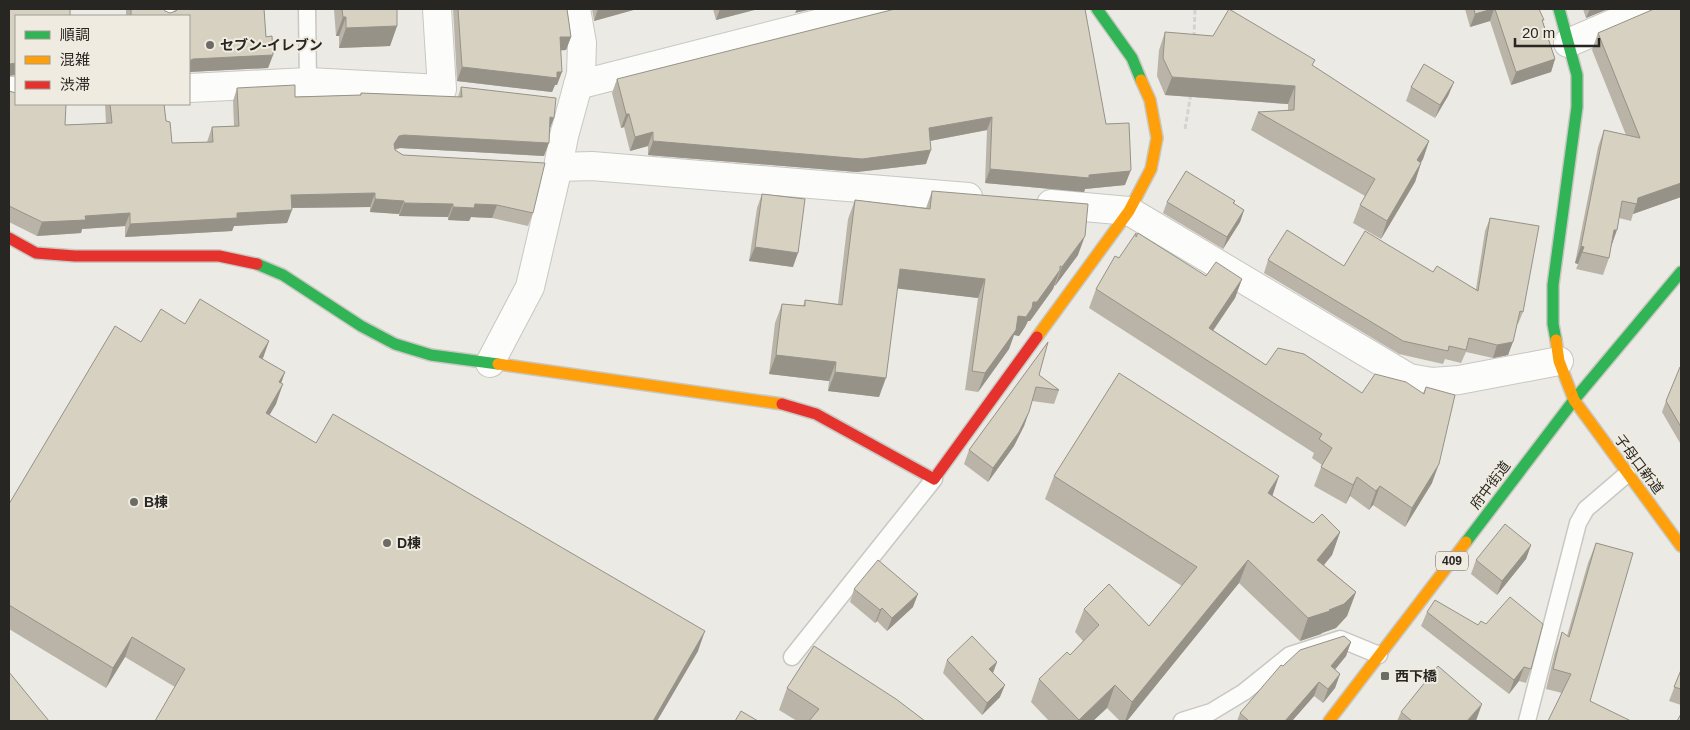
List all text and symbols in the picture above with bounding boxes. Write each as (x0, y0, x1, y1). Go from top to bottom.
legend (15, 15, 190, 105)
scale bar (1515, 15, 1599, 47)
text: 20 m (1522, 24, 1555, 41)
text: 順調 (60, 26, 90, 43)
place label: セブン-イレブン (220, 37, 323, 53)
marker: セブン-イレブン (204, 39, 216, 51)
text: 混雑 (60, 51, 90, 68)
text: 渋滞 (60, 76, 90, 93)
street label: 子母口新道 (1612, 431, 1666, 497)
street label: 府中街道 (1467, 458, 1513, 512)
place label: B棟 (144, 494, 168, 510)
marker: B棟 (128, 496, 140, 508)
place label: D棟 (397, 535, 421, 551)
marker: D棟 (381, 537, 393, 549)
road number: 409 (1436, 552, 1468, 570)
place label: 西下橋 (1395, 668, 1437, 684)
marker: 西下橋 (1379, 670, 1391, 682)

